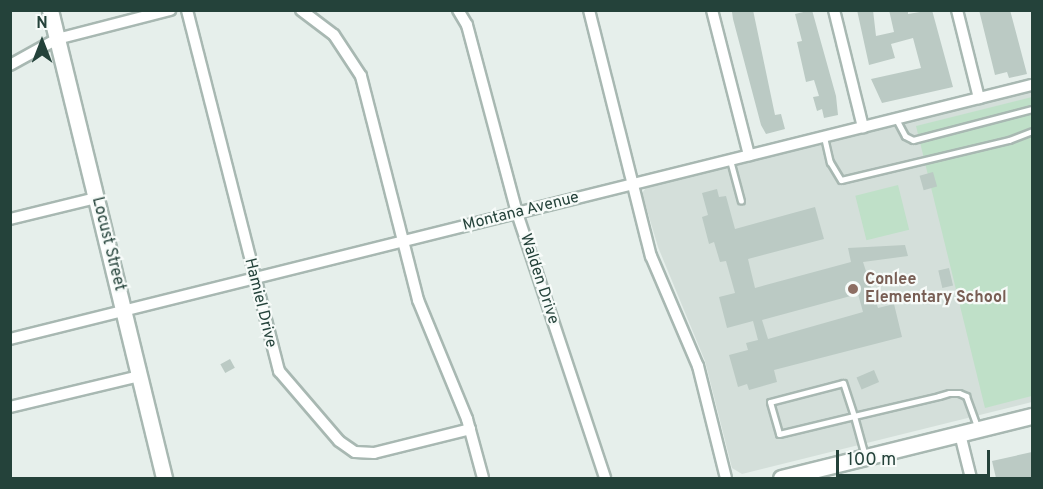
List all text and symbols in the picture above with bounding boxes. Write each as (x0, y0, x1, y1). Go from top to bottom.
north arrow (12, 12, 72, 72)
text: N (36, 14, 48, 34)
street label: Montana Avenue (461, 188, 581, 236)
street label: Locust Street (87, 195, 129, 293)
street label: Walden Drive (515, 231, 563, 327)
street label: Hamiel Drive (240, 256, 280, 350)
place label: Conlee Elementary School (865, 270, 1007, 308)
marker: Conlee Elementary School (846, 282, 860, 296)
scale bar (839, 438, 994, 476)
text: 100 m (847, 449, 896, 472)

